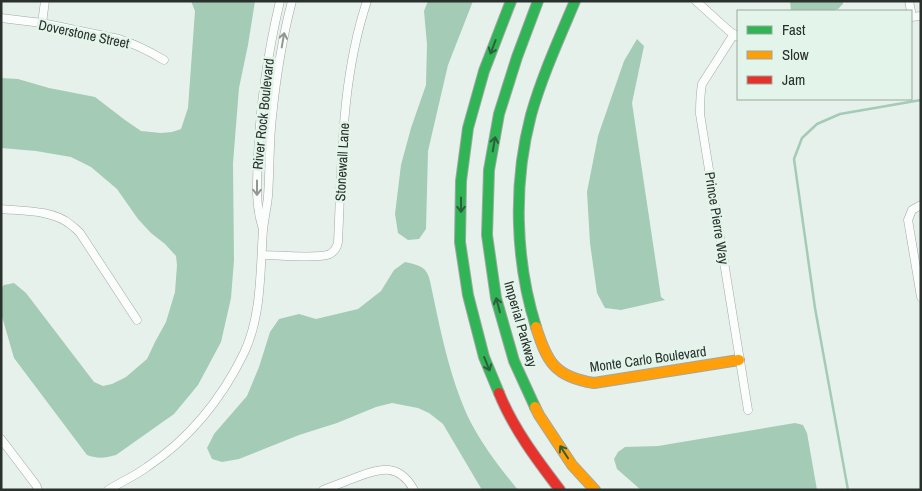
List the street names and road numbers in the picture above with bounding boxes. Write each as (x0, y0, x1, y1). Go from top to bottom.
street label: Doverstone Street (37, 16, 131, 52)
street label: River Rock Boulevard (248, 58, 278, 170)
street label: Stonewall Lane (331, 122, 353, 202)
street label: Prince Pierre Way (701, 170, 733, 266)
street label: Imperial Parkway (500, 279, 542, 369)
street label: Monte Carlo Boulevard (589, 342, 707, 376)

